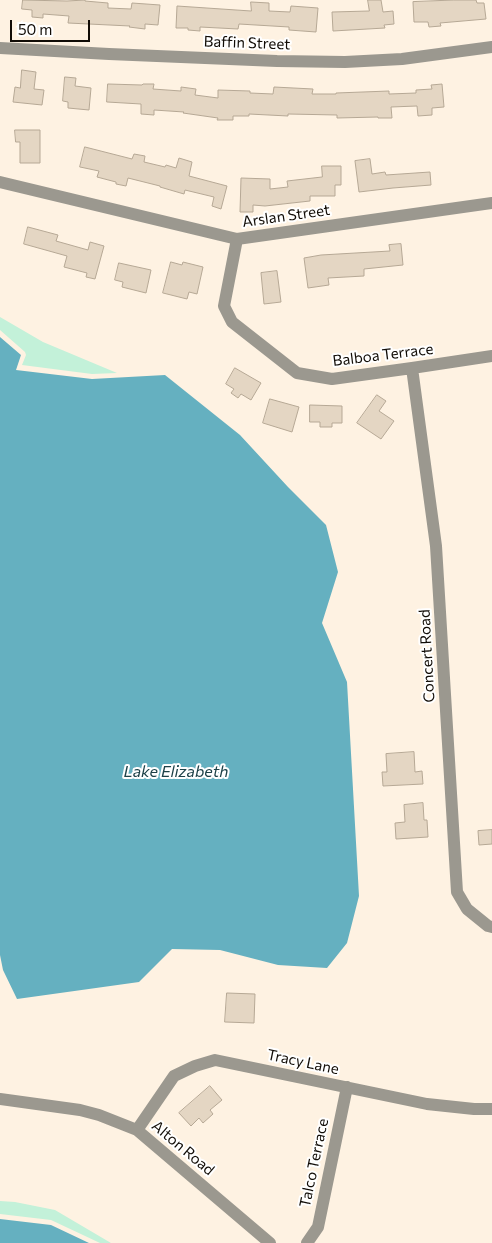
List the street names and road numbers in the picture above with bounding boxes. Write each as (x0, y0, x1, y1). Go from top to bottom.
street label: Baffin Street (203, 32, 291, 54)
street label: Arslan Street (241, 201, 331, 231)
street label: Balboa Terrace (332, 340, 434, 370)
street label: Concert Road (416, 609, 438, 703)
street label: Tracy Lane (265, 1046, 341, 1078)
street label: Alton Road (148, 1117, 218, 1179)
street label: Talco Terrace (296, 1117, 332, 1209)

